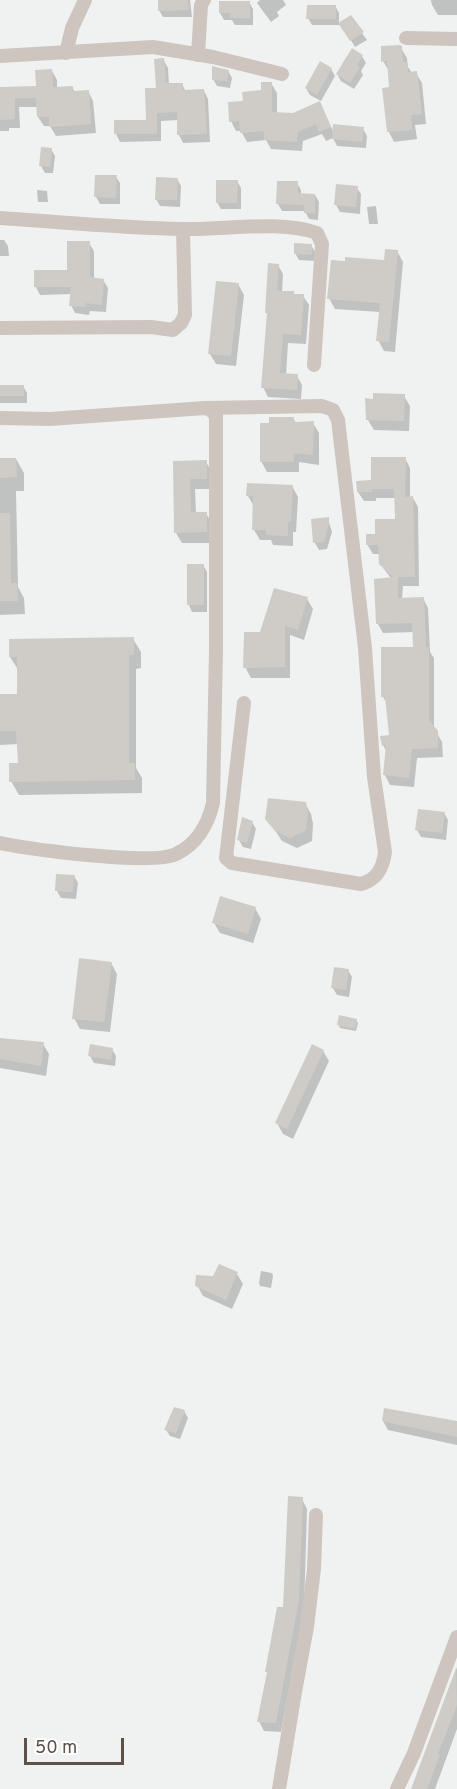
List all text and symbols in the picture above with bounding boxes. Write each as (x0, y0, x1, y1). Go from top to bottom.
scale bar (27, 1726, 128, 1764)
text: 50 m (35, 1737, 77, 1760)

